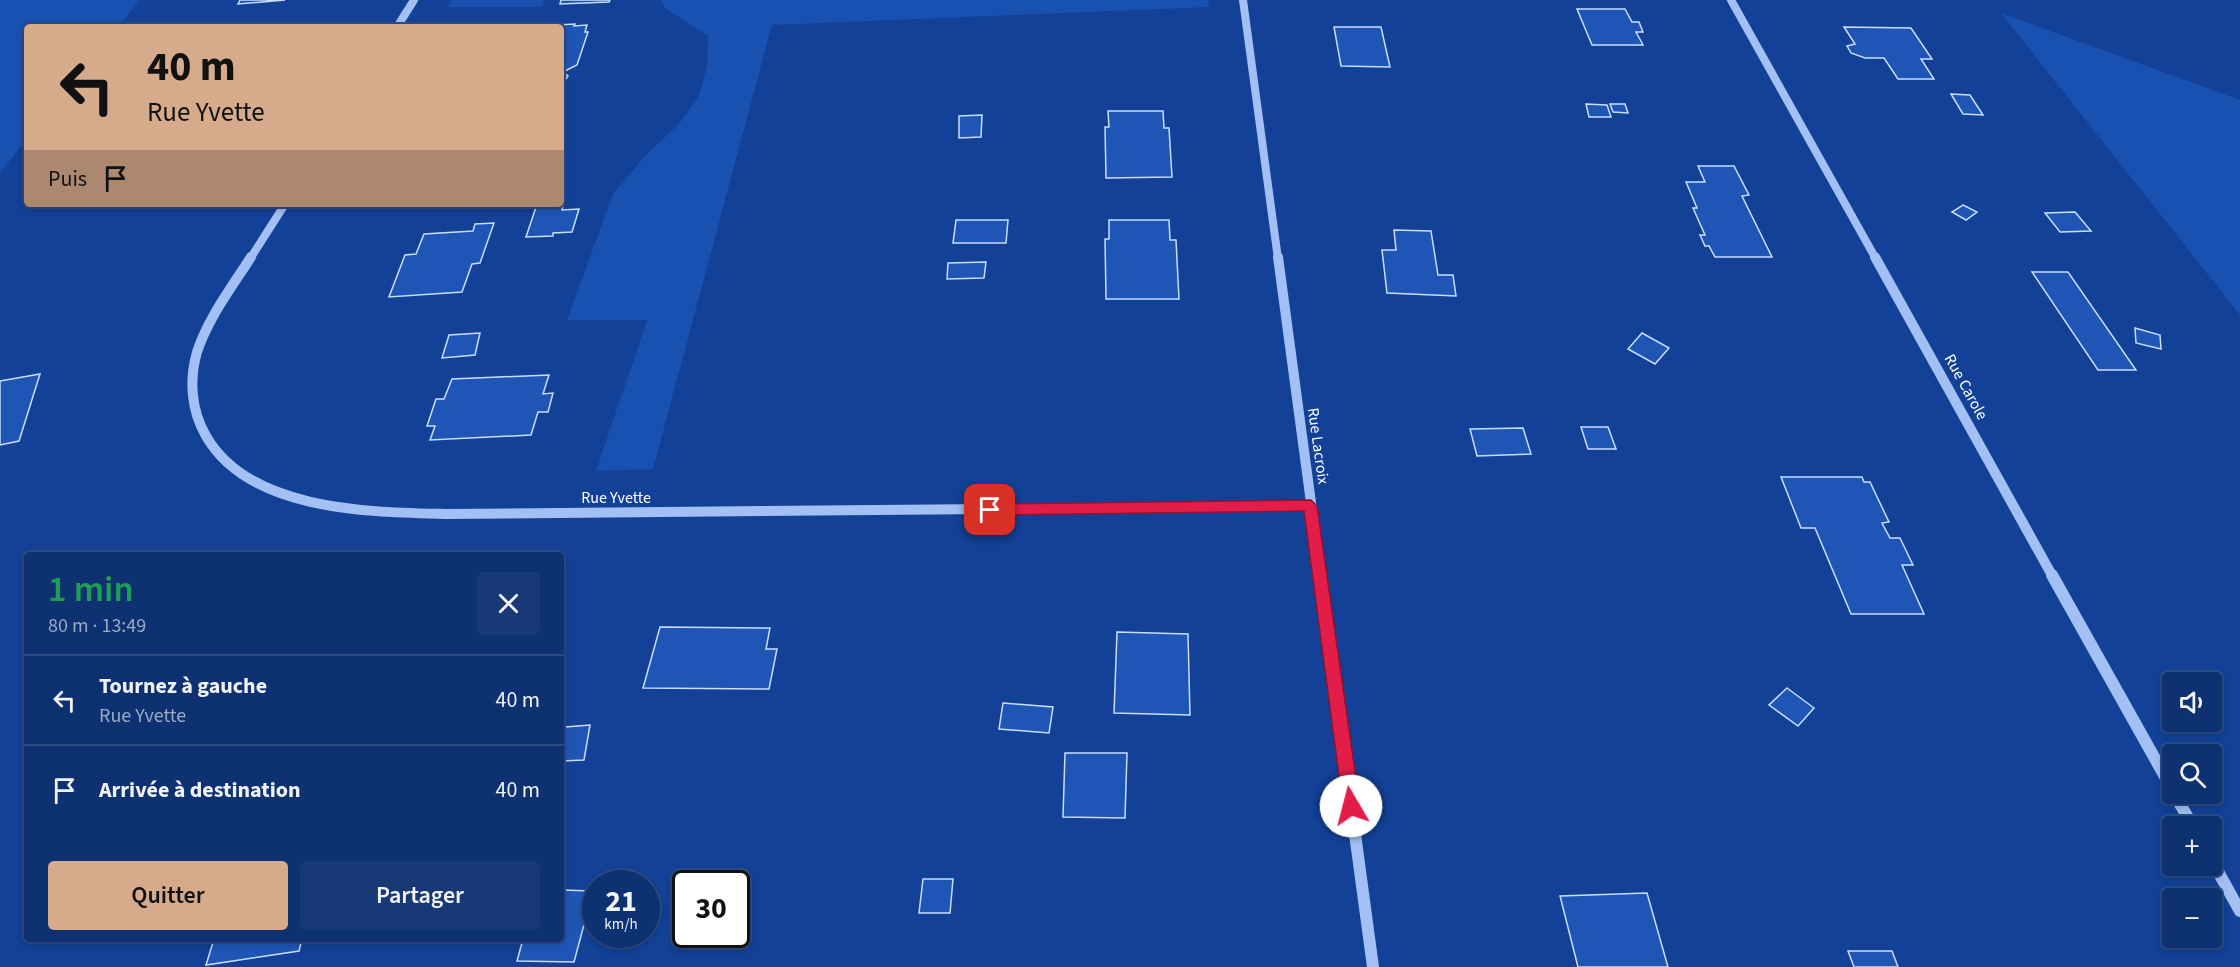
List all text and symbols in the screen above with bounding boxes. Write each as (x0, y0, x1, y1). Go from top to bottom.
text: 40 m (147, 37, 236, 97)
icon: left (48, 48, 126, 126)
text: Rue Yvette (147, 93, 265, 132)
icon: arrive (99, 162, 132, 195)
text: Puis (48, 163, 87, 195)
street label: Rue Carole (1939, 350, 1993, 424)
street label: Rue Lacroix (1302, 406, 1334, 486)
pin (964, 484, 1015, 535)
street label: Rue Yvette (581, 487, 651, 509)
icon: arrive (973, 493, 1006, 526)
text: 1 min (48, 564, 134, 615)
button: close (477, 572, 540, 635)
text: 80 m · 13:49 (48, 612, 146, 640)
text: Tournez à gauche (99, 670, 267, 702)
map controls (2162, 672, 2222, 948)
button: sound (2162, 672, 2222, 732)
icon: left (48, 684, 81, 717)
text: 40 m (495, 684, 540, 716)
text: Rue Yvette (99, 702, 186, 730)
button: search (2162, 744, 2222, 804)
icon: arrive (48, 774, 81, 807)
text: Arrivée à destination (99, 774, 301, 806)
text: 40 m (495, 774, 540, 806)
position arrow (1319, 774, 1383, 838)
button: + (2162, 816, 2222, 876)
button: Quitter (48, 861, 288, 930)
button: Partager (300, 861, 540, 930)
speed limit sign: 30 (672, 870, 750, 948)
text: 21 (605, 880, 637, 923)
button: − (2162, 888, 2222, 948)
text: km/h (604, 914, 638, 935)

